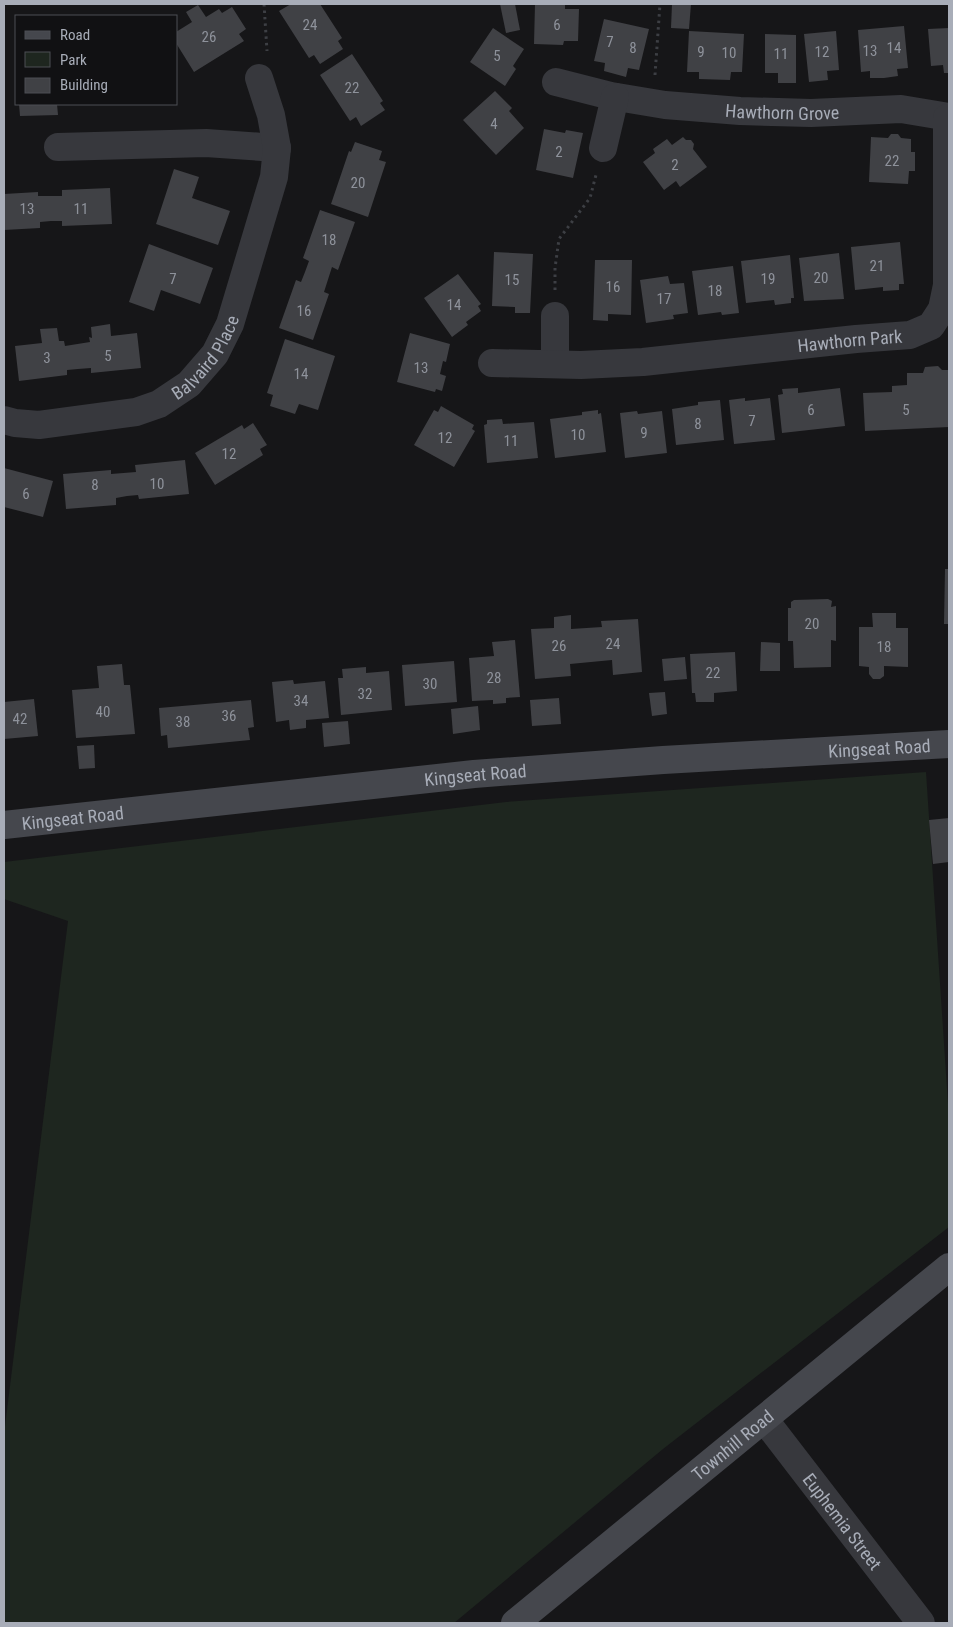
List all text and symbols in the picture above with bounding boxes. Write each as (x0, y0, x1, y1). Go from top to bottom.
legend (15, 15, 178, 105)
house number: 24 (303, 16, 317, 34)
house number: 6 (553, 16, 561, 34)
text: Road (60, 26, 90, 44)
house number: 26 (202, 28, 216, 46)
house number: 7 (606, 33, 614, 51)
house number: 8 (629, 39, 637, 57)
house number: 14 (887, 39, 901, 57)
house number: 13 (863, 42, 877, 60)
house number: 9 (697, 43, 705, 61)
house number: 12 (815, 43, 829, 61)
house number: 10 (722, 44, 736, 62)
house number: 11 (774, 45, 788, 63)
house number: 5 (493, 47, 501, 65)
text: Park (60, 51, 87, 69)
text: Building (60, 76, 108, 94)
house number: 22 (345, 79, 359, 97)
street label: Hawthorn Grove (725, 99, 840, 124)
house number: 4 (490, 115, 498, 133)
house number: 2 (555, 143, 563, 161)
house number: 22 (885, 152, 899, 170)
house number: 2 (671, 156, 679, 174)
house number: 20 (351, 174, 365, 192)
house number: 13 (20, 200, 34, 218)
house number: 11 (74, 200, 88, 218)
house number: 18 (322, 231, 336, 249)
house number: 21 (870, 257, 884, 275)
house number: 20 (814, 269, 828, 287)
house number: 7 (169, 270, 177, 288)
house number: 19 (761, 270, 775, 288)
house number: 15 (505, 271, 519, 289)
house number: 16 (606, 278, 620, 296)
house number: 18 (708, 282, 722, 300)
house number: 17 (657, 290, 671, 308)
house number: 14 (447, 296, 461, 314)
house number: 16 (297, 302, 311, 320)
street label: Balvaird Place (167, 313, 242, 403)
street label: Hawthorn Park (796, 325, 903, 356)
house number: 5 (104, 347, 112, 365)
house number: 3 (43, 349, 51, 367)
house number: 13 (414, 359, 428, 377)
house number: 14 (294, 365, 308, 383)
house number: 6 (807, 401, 815, 419)
house number: 5 (902, 401, 910, 419)
house number: 7 (748, 412, 756, 430)
house number: 8 (694, 415, 702, 433)
house number: 9 (640, 424, 648, 442)
house number: 10 (571, 426, 585, 444)
house number: 12 (438, 429, 452, 447)
house number: 11 (504, 432, 518, 450)
house number: 12 (222, 445, 236, 463)
house number: 10 (150, 475, 164, 493)
house number: 8 (91, 476, 99, 494)
house number: 6 (22, 485, 30, 503)
house number: 20 (805, 615, 819, 633)
house number: 24 (606, 635, 620, 653)
house number: 26 (552, 637, 566, 655)
house number: 18 (877, 638, 891, 656)
house number: 22 (706, 664, 720, 682)
house number: 28 (487, 669, 501, 687)
house number: 30 (423, 675, 437, 693)
house number: 32 (358, 685, 372, 703)
house number: 34 (294, 692, 308, 710)
house number: 40 (96, 703, 110, 721)
house number: 36 (222, 707, 236, 725)
house number: 42 (13, 710, 27, 728)
house number: 38 (176, 713, 190, 731)
street label: Kingseat Road (828, 735, 931, 761)
street label: Kingseat Road (423, 760, 527, 790)
street label: Kingseat Road (21, 802, 125, 834)
street label: Townhill Road (687, 1405, 777, 1484)
street label: Euphemia Street (799, 1469, 886, 1574)

